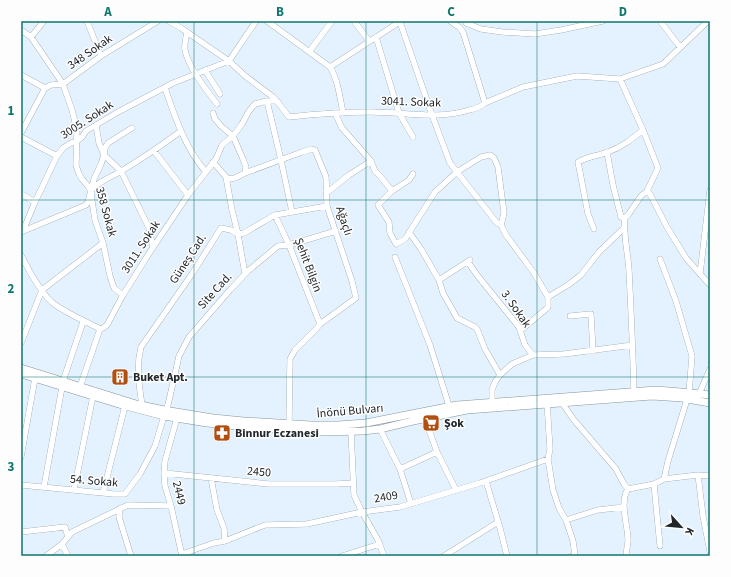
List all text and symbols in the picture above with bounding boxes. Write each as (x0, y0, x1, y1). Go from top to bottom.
text: A (103, 3, 112, 21)
text: B (276, 3, 284, 21)
text: C (447, 3, 455, 21)
text: D (619, 3, 627, 21)
street label: 348 Sokak (64, 30, 116, 74)
street label: 3041. Sokak (381, 92, 441, 112)
street label: 3005. Sokak (57, 97, 117, 143)
text: 1 (8, 102, 15, 120)
street label: 358 Sokak (91, 185, 121, 239)
street label: Ağaçlı (331, 204, 357, 238)
street label: 3011. Sokak (118, 217, 164, 277)
street label: Güneş Cad. (166, 231, 210, 287)
street label: Şehit Bilgin (290, 235, 326, 295)
street label: Site Cad. (194, 269, 236, 313)
text: 2 (8, 280, 15, 298)
street label: 3. Sokak (497, 287, 535, 331)
building icon: Buket Apt. (110, 367, 130, 387)
place label: Buket Apt. (133, 369, 188, 386)
street label: İnönü Bulvarı (316, 400, 384, 422)
supermarket icon: Şok (421, 413, 441, 433)
place label: Şok (444, 415, 464, 432)
pharmacy icon: Binnur Eczanesi (212, 423, 232, 443)
place label: Binnur Eczanesi (235, 425, 319, 442)
text: 3 (8, 458, 15, 476)
street label: 2450 (246, 462, 272, 482)
street label: 54. Sokak (69, 470, 119, 492)
street label: 2449 (168, 479, 190, 507)
street label: 2409 (373, 487, 399, 507)
north arrow (661, 507, 701, 547)
text: K (681, 525, 698, 538)

